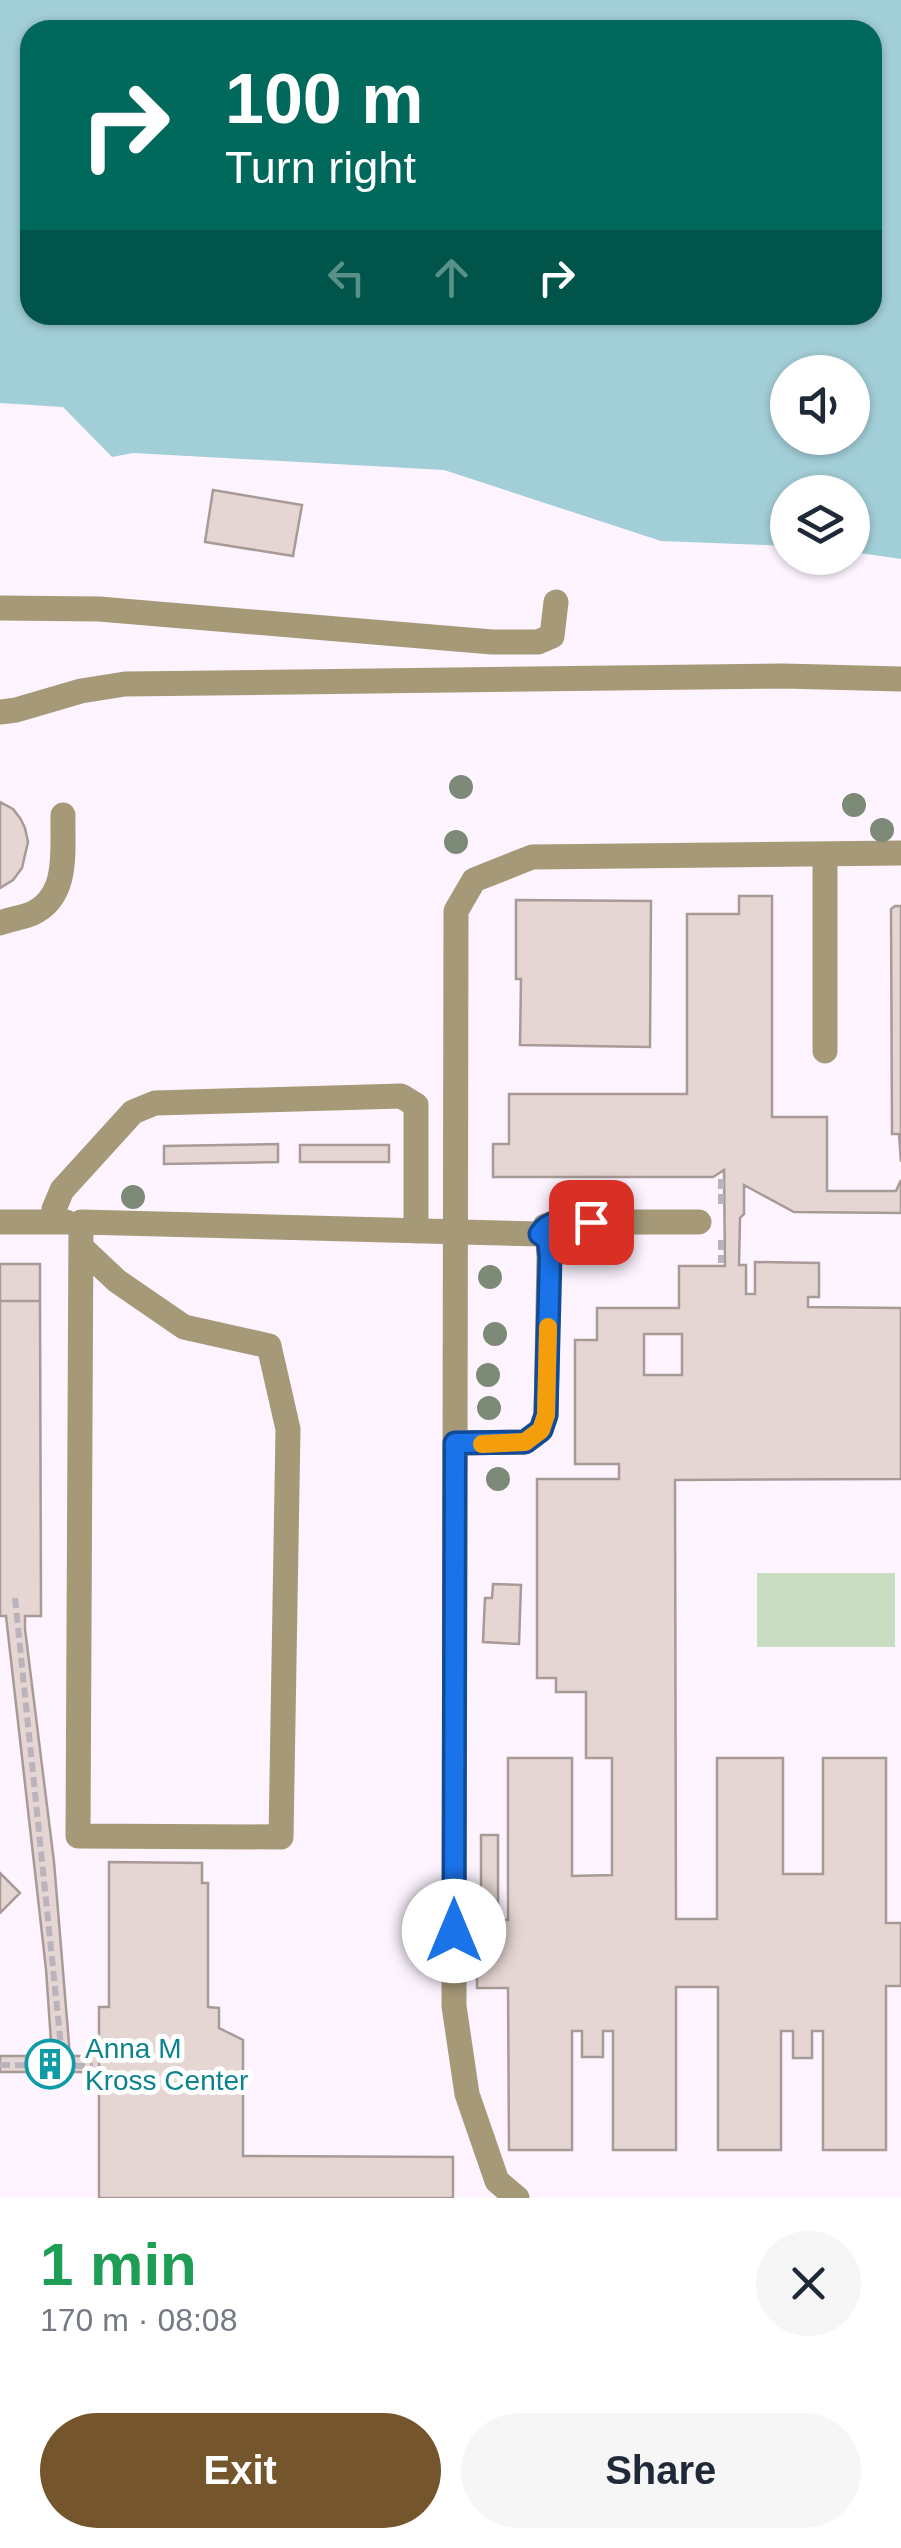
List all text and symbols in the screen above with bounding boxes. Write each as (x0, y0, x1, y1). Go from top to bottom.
icon: right (60, 60, 190, 190)
text: 100 m (225, 60, 423, 138)
text: Turn right (225, 142, 416, 193)
icon: left (319, 250, 374, 305)
icon: ahead (424, 250, 479, 305)
icon: right (529, 250, 584, 305)
map controls (770, 355, 870, 575)
button: sound (770, 355, 870, 455)
button: layers (770, 475, 870, 575)
pin (549, 1180, 634, 1265)
icon: arrive (564, 1195, 619, 1250)
position arrow (402, 1879, 506, 1983)
place label: Anna M Kross Center (85, 2033, 248, 2096)
building icon: Anna M Kross Center (24, 2038, 76, 2090)
text: 1 min (40, 2231, 197, 2298)
button: close (756, 2231, 861, 2336)
text: 170 m · 08:08 (40, 2302, 237, 2338)
button: Exit (40, 2413, 441, 2528)
button: Share (461, 2413, 861, 2528)

